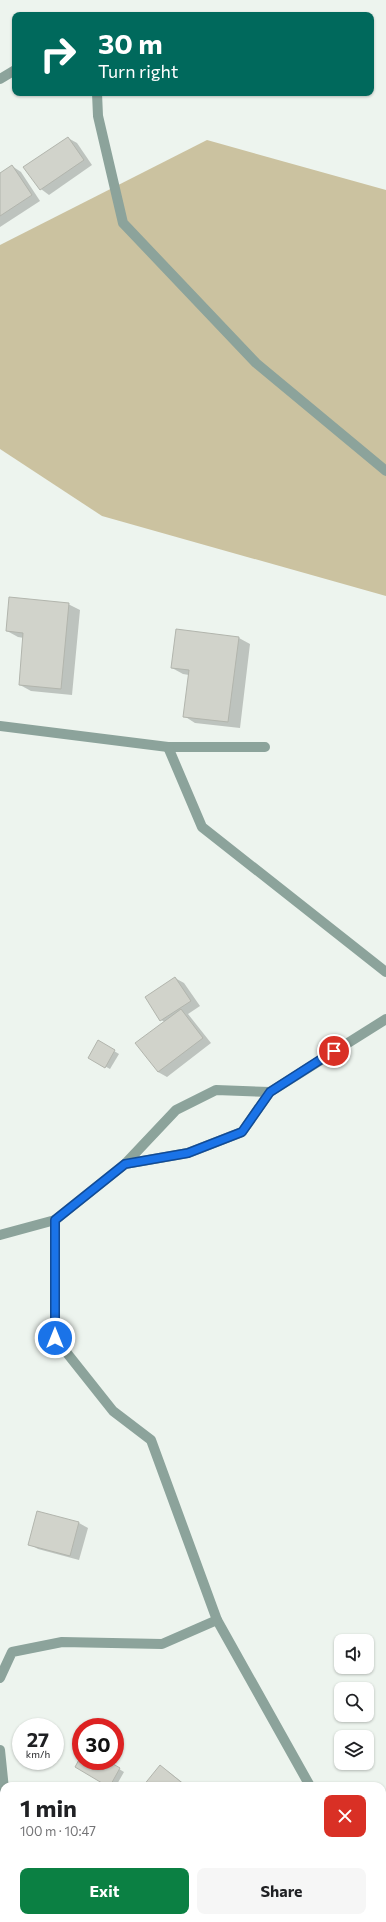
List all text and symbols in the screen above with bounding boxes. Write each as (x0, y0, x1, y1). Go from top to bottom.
text: 30 m (98, 26, 163, 60)
icon: right (32, 28, 84, 80)
text: Turn right (98, 60, 178, 82)
pin (317, 1034, 351, 1068)
icon: arrive (323, 1040, 345, 1062)
position arrow (34, 1317, 76, 1359)
map controls (334, 1634, 374, 1770)
button: sound (334, 1634, 374, 1674)
button: search (334, 1682, 374, 1722)
speed limit sign: 30 (72, 1718, 124, 1770)
text: 27 (27, 1727, 49, 1751)
button: layers (334, 1730, 374, 1770)
text: km/h (26, 1748, 50, 1760)
text: 1 min (20, 1793, 77, 1822)
button: close (324, 1795, 366, 1837)
text: 100 m · 10:47 (20, 1823, 96, 1839)
button: Exit (20, 1868, 189, 1914)
button: Share (197, 1868, 366, 1914)

